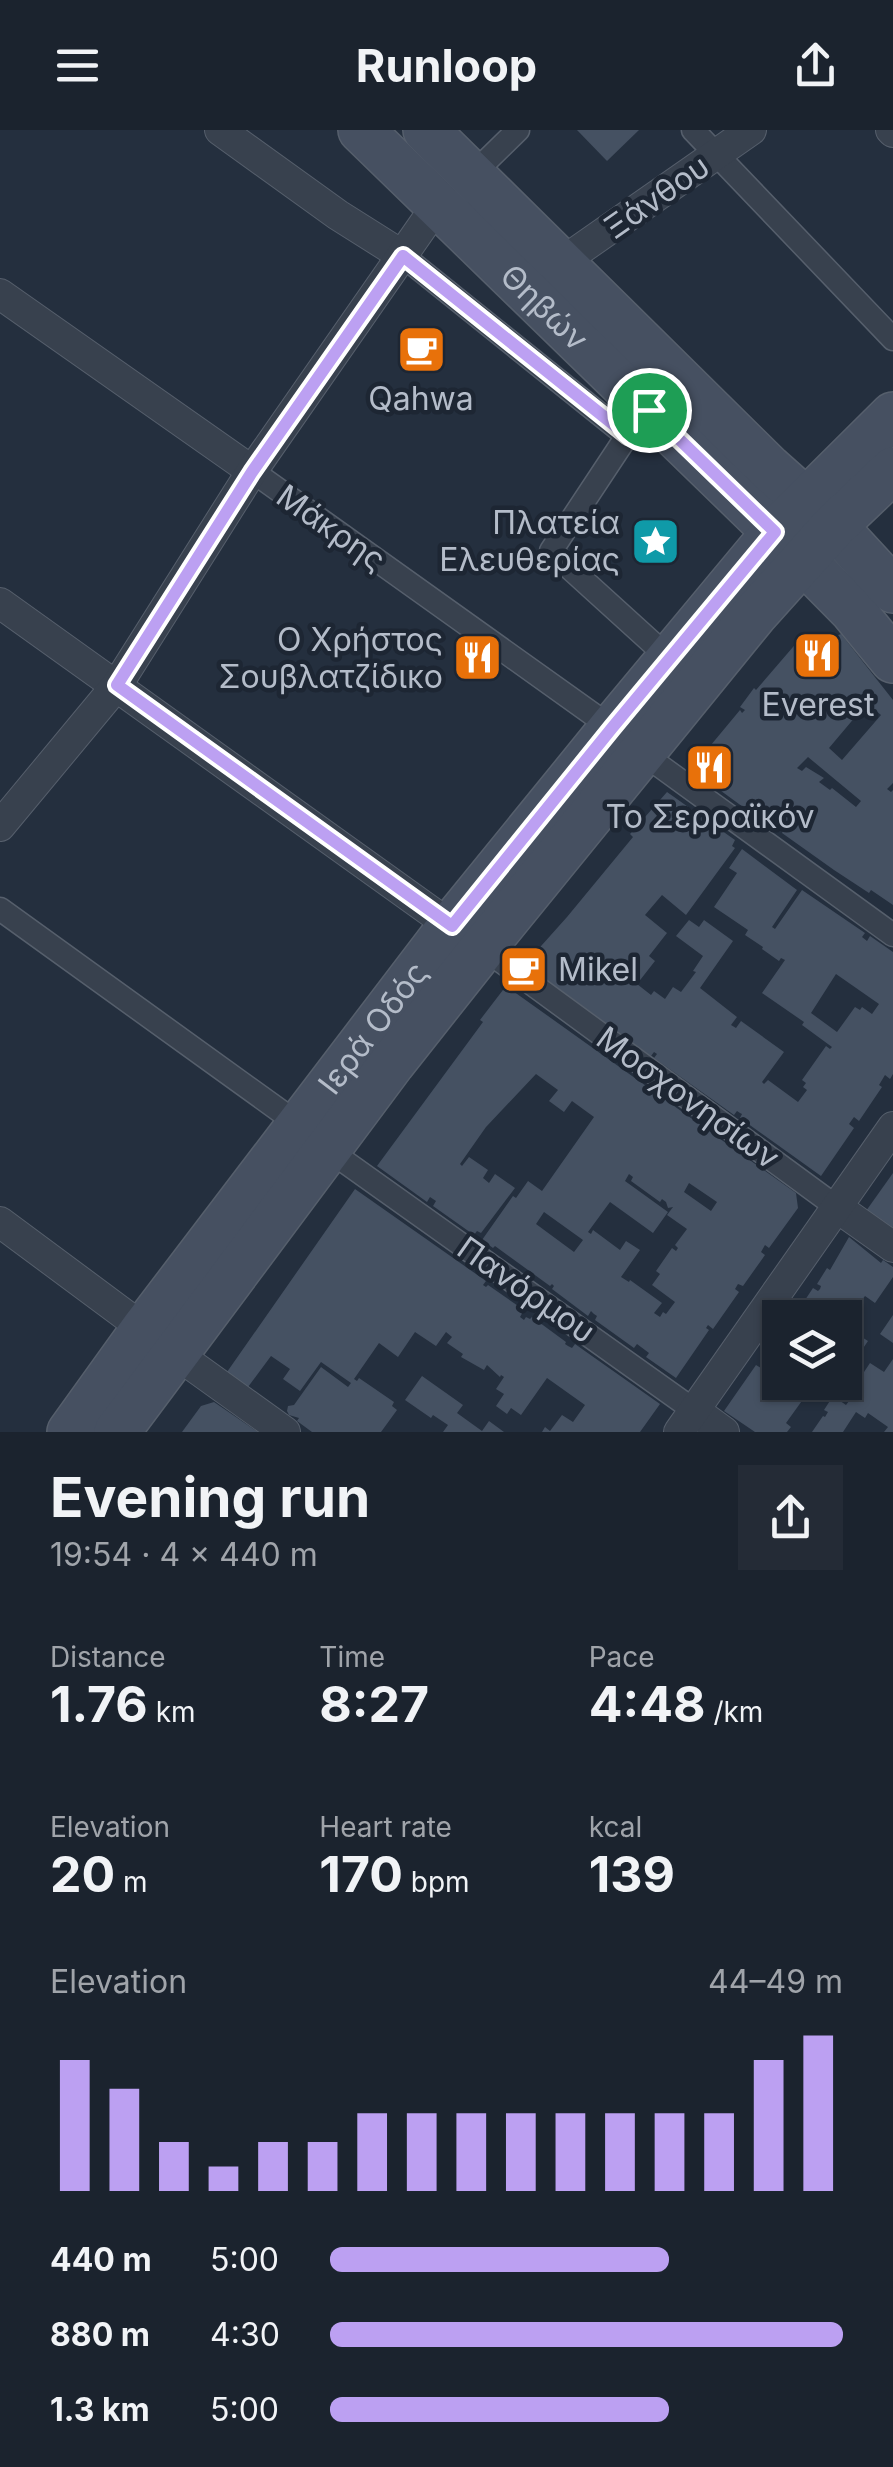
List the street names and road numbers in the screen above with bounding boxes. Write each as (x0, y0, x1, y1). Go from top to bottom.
street label: Ξάνθου (597, 146, 717, 247)
street label: Θηβών (492, 256, 596, 359)
street label: Μάκρης (269, 476, 393, 579)
street label: Ιερά Οδός (310, 954, 436, 1102)
street label: Μοσχονησίων (589, 1018, 787, 1177)
street label: Πανόρμου (450, 1228, 603, 1351)

